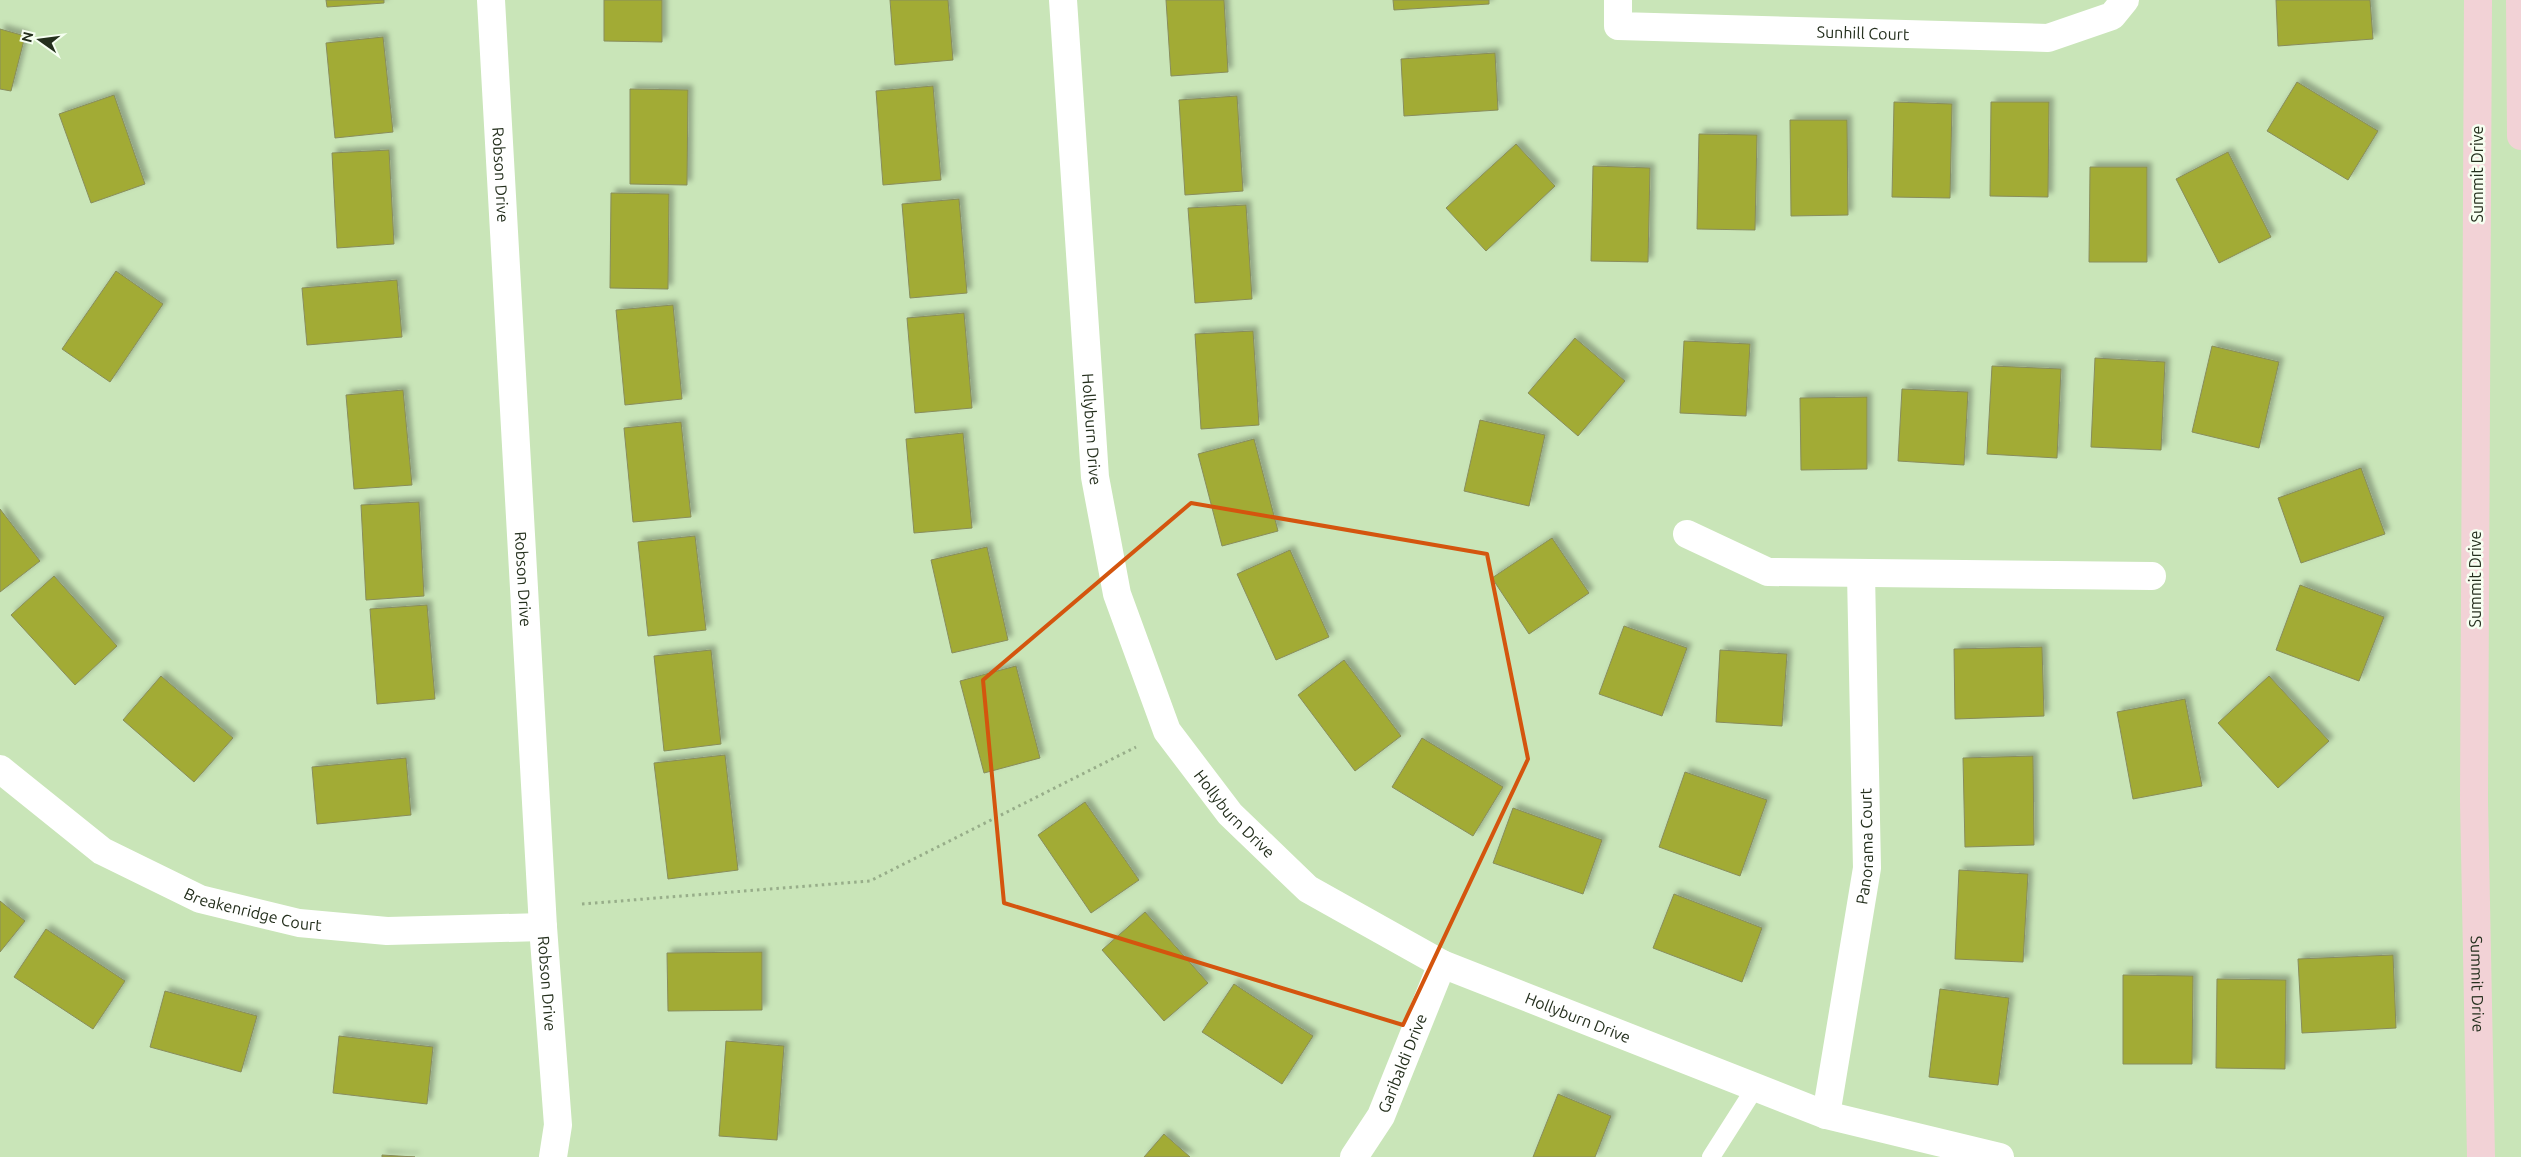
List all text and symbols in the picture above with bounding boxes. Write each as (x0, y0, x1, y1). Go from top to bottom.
north arrow (15, 15, 65, 65)
street label: Sunhill Court (1816, 23, 1910, 43)
text: N (18, 30, 36, 44)
street label: Robson Drive (489, 126, 512, 223)
street label: Summit Drive (2468, 126, 2486, 222)
street label: Hollyburn Drive (1079, 373, 1105, 486)
street label: Robson Drive (512, 531, 535, 627)
street label: Summit Drive (2466, 531, 2484, 627)
street label: Hollyburn Drive (1191, 766, 1279, 861)
street label: Panorama Court (1852, 787, 1876, 906)
street label: Breakenridge Court (181, 884, 323, 934)
street label: Robson Drive (535, 935, 560, 1032)
street label: Summit Drive (2468, 935, 2488, 1033)
street label: Hollyburn Drive (1523, 989, 1633, 1046)
street label: Garibaldi Drive (1374, 1011, 1430, 1115)

